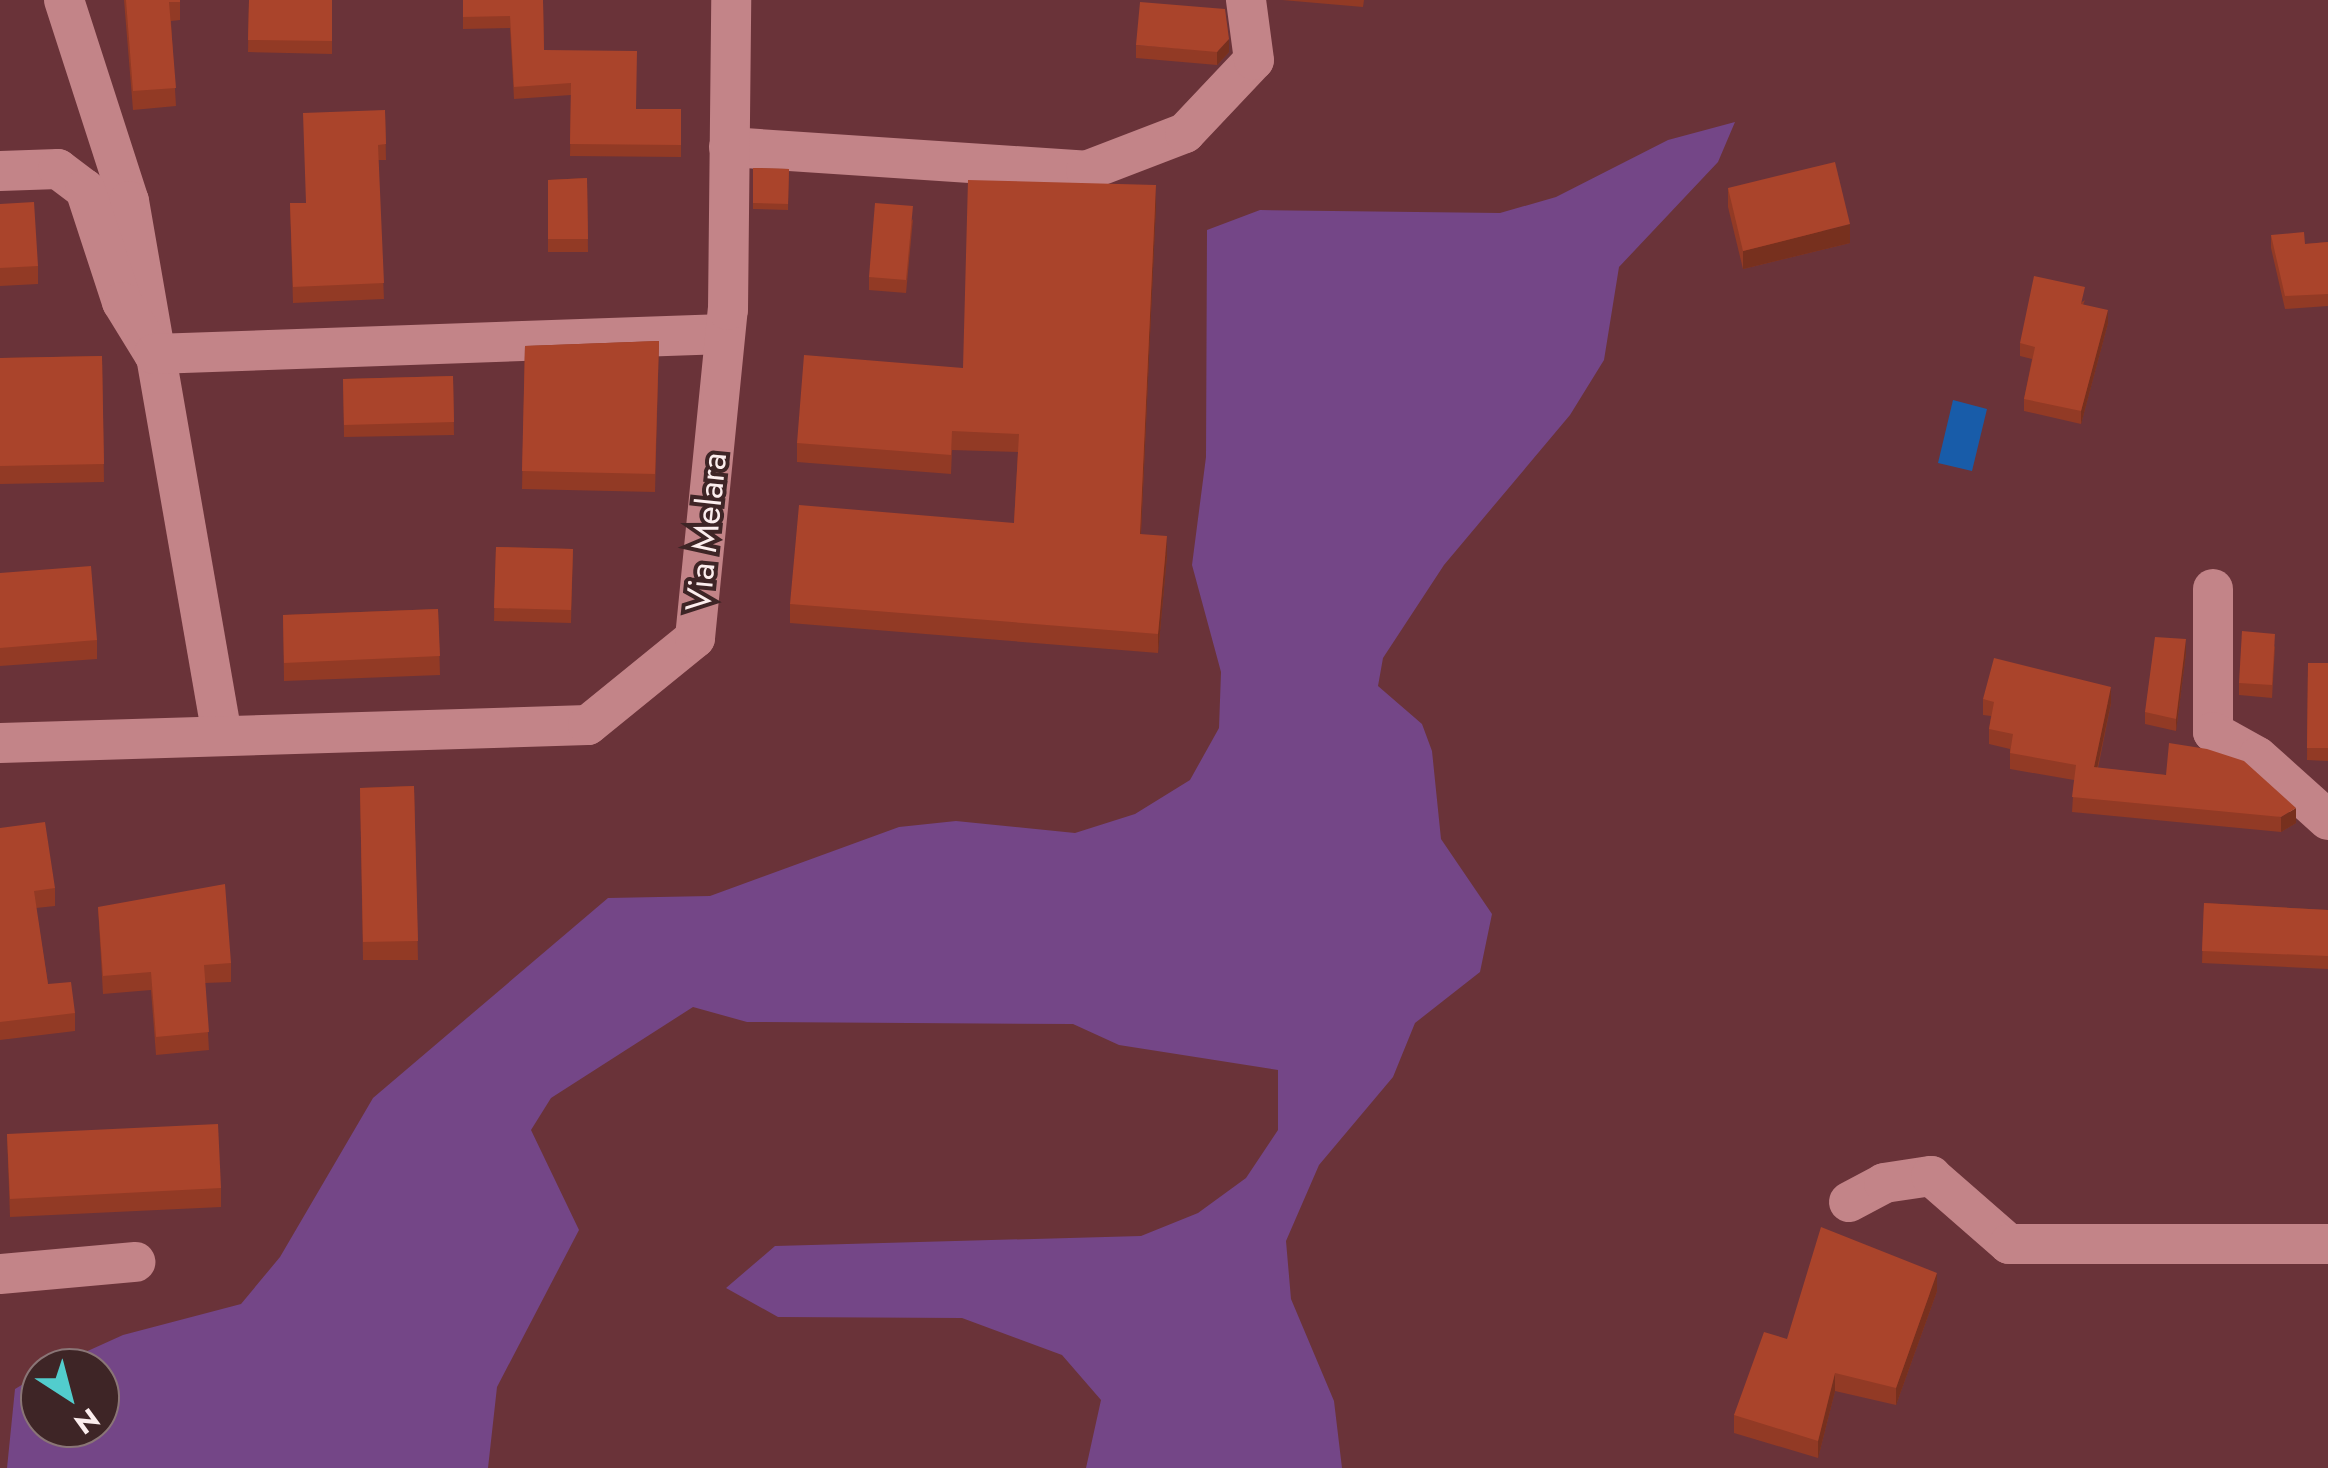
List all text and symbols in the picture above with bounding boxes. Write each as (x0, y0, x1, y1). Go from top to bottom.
street label: Via Melara (677, 450, 735, 614)
north arrow (20, 1348, 120, 1448)
text: N (66, 1398, 108, 1444)

